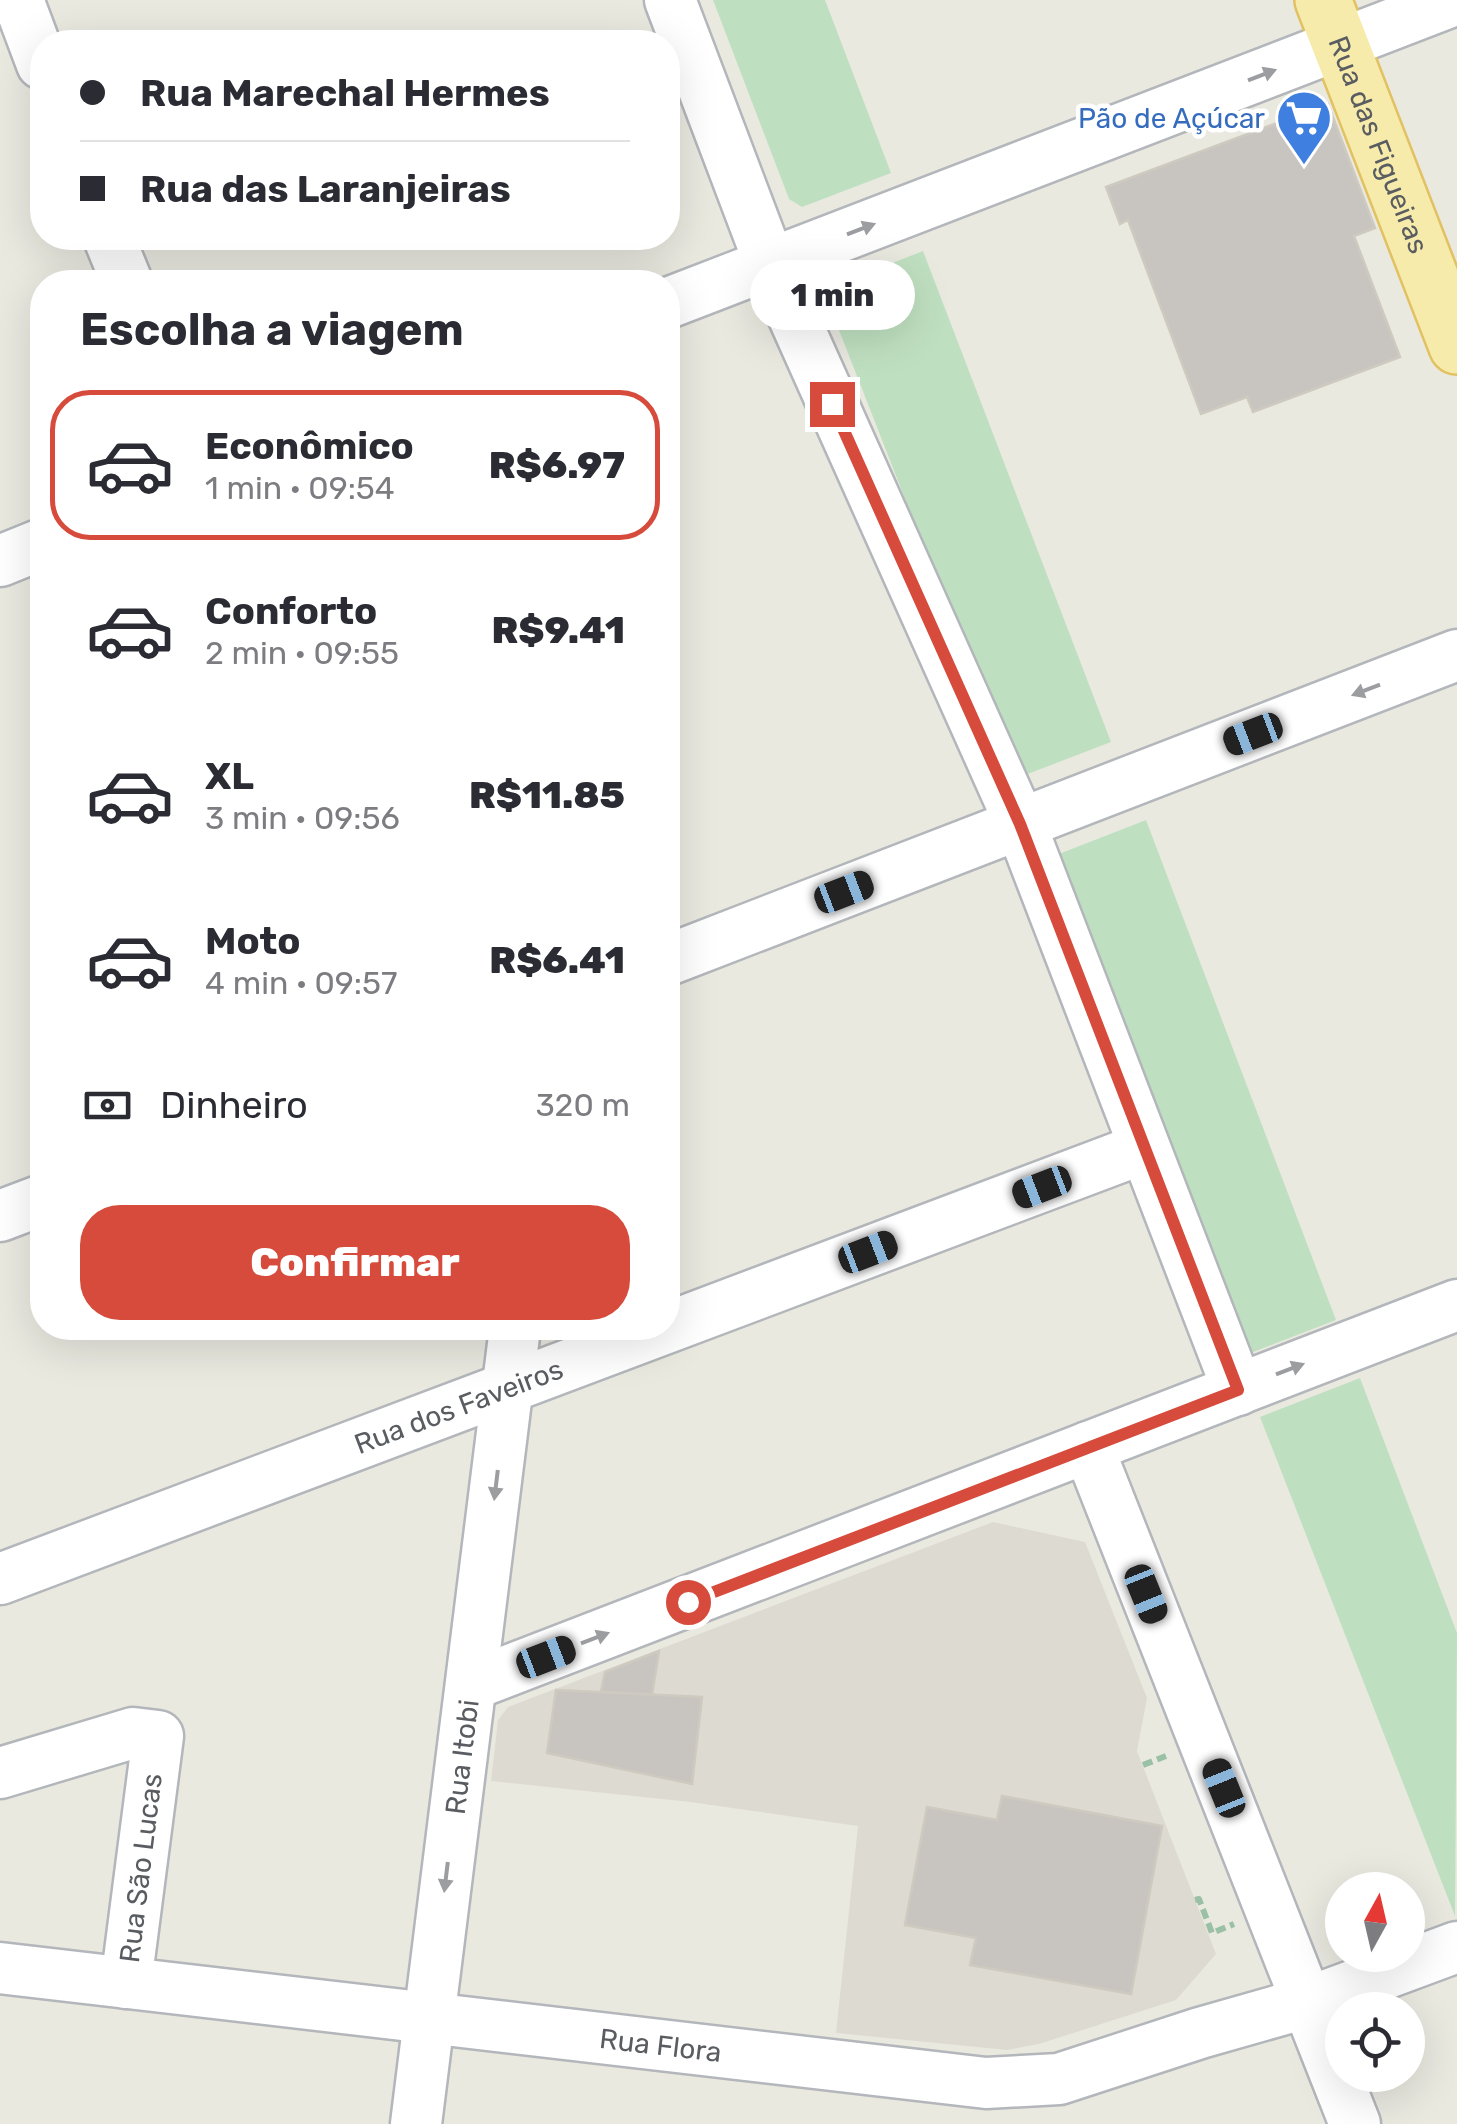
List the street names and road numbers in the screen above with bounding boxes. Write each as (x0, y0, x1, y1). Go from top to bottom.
street label: Rua das Figueiras (1322, 31, 1436, 258)
street label: Rua dos Faveiros (350, 1352, 567, 1461)
street label: Rua Itobi (438, 1697, 485, 1816)
street label: Rua São Lucas (113, 1771, 169, 1965)
street label: Rua Flora (598, 2022, 723, 2069)

